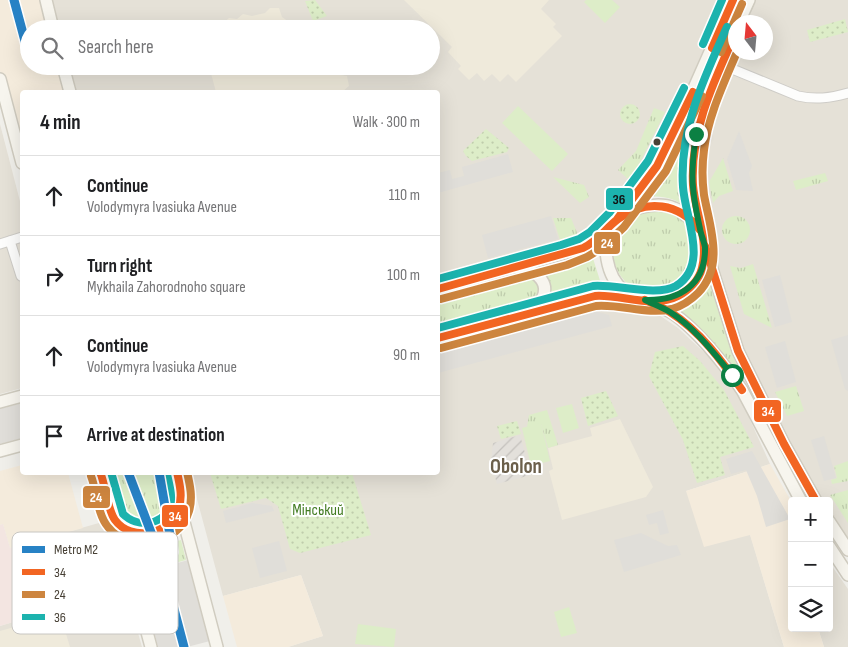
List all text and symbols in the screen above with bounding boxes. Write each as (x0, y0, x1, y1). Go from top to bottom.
north arrow (728, 15, 773, 60)
search box (20, 20, 440, 75)
icon: search (38, 34, 66, 62)
text: Search here (78, 36, 154, 59)
text: 4 min (40, 110, 81, 135)
text: Walk · 300 m (353, 113, 420, 132)
route end (685, 123, 708, 146)
unlabelled marker (652, 137, 662, 147)
text: Continue (87, 175, 148, 198)
icon: ahead (40, 182, 68, 210)
text: 110 m (389, 186, 420, 205)
line badge: 36 (605, 187, 634, 211)
text: 36 (613, 191, 626, 208)
text: Volodymyra Ivasiuka Avenue (87, 198, 237, 217)
line badge: 24 (593, 231, 621, 255)
text: 24 (601, 235, 614, 252)
text: Turn right (87, 255, 152, 278)
icon: right (40, 262, 68, 290)
text: 100 m (387, 266, 420, 285)
text: Mykhaila Zahorodnoho square (87, 278, 246, 297)
text: Continue (87, 335, 148, 358)
icon: ahead (40, 342, 68, 370)
text: 90 m (393, 346, 420, 365)
text: Volodymyra Ivasiuka Avenue (87, 358, 237, 377)
route start (721, 364, 744, 387)
line badge: 34 (753, 399, 782, 423)
text: 34 (762, 403, 775, 420)
icon: arrive (40, 422, 68, 450)
text: Arrive at destination (87, 424, 225, 447)
district label: Obolon (490, 454, 542, 479)
line badge: 24 (82, 485, 111, 509)
text: 24 (90, 489, 103, 506)
map controls (788, 497, 833, 632)
button: + (788, 497, 833, 542)
park label: Мінський (292, 501, 344, 520)
line badge: 34 (161, 504, 189, 528)
text: 34 (169, 508, 182, 525)
legend (12, 532, 178, 634)
text: Metro M2 (54, 541, 98, 558)
button: − (788, 542, 833, 587)
text: 34 (54, 564, 66, 581)
text: 24 (54, 586, 66, 603)
button: layers (788, 587, 833, 632)
text: 36 (54, 609, 66, 626)

